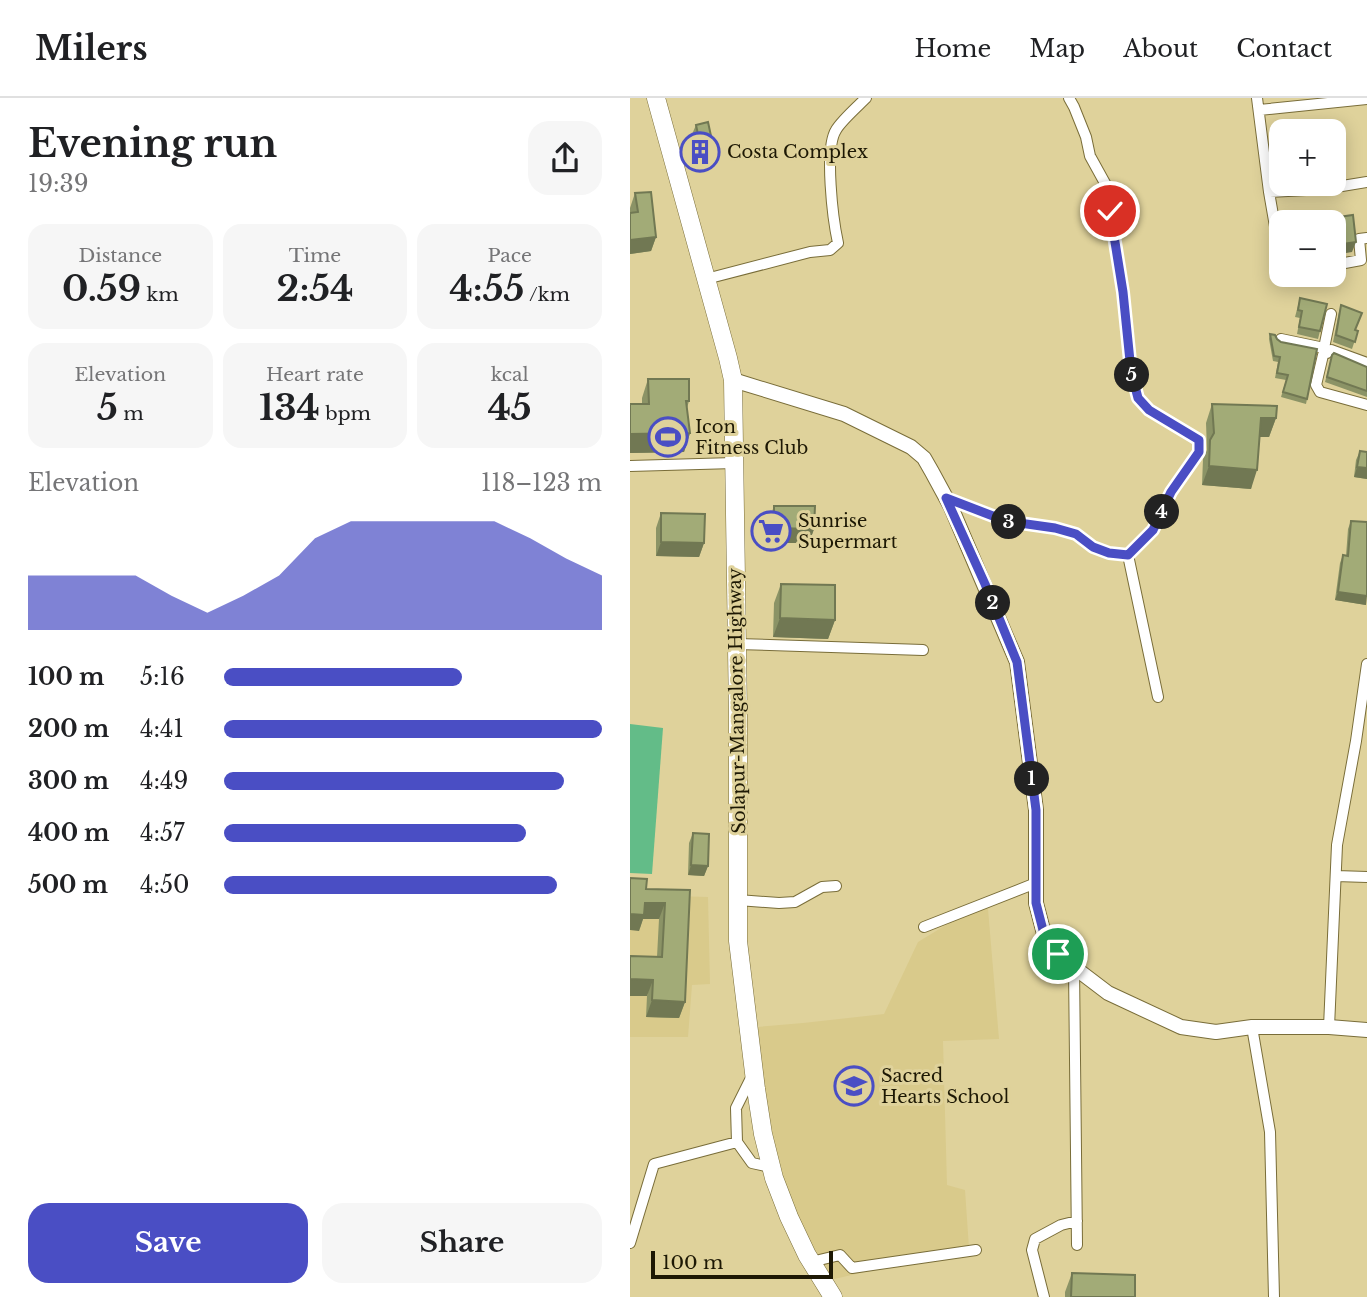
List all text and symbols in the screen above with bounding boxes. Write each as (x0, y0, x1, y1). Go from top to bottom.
text: Milers (35, 28, 148, 69)
text: Home (915, 34, 991, 63)
text: Map (1029, 34, 1085, 63)
text: About (1123, 34, 1198, 63)
text: Contact (1236, 34, 1332, 63)
map controls (1269, 119, 1346, 287)
button: + (1269, 119, 1346, 196)
text: Evening run (28, 120, 277, 167)
button: share (528, 121, 602, 195)
building icon: Costa Complex (679, 131, 721, 173)
place label: Costa Complex (727, 141, 868, 163)
text: 19:39 (28, 170, 89, 198)
pin (1080, 181, 1140, 241)
icon: check (1091, 192, 1129, 230)
button: − (1269, 210, 1346, 287)
text: Distance (78, 244, 162, 267)
text: Time (289, 244, 341, 267)
text: Pace (487, 244, 532, 267)
text: 0.59 (62, 267, 141, 310)
text: 2:54 (277, 267, 353, 310)
text: 4:55 (449, 267, 524, 310)
text: km (141, 283, 179, 306)
text: /km (524, 283, 570, 306)
pin: 5 (1114, 358, 1150, 392)
text: Elevation (74, 363, 166, 386)
text: Heart rate (266, 363, 364, 386)
text: kcal (491, 363, 529, 386)
text: 5 (1126, 363, 1137, 386)
text: 5 (97, 386, 118, 429)
text: 134 (259, 386, 320, 429)
text: 45 (488, 386, 532, 429)
text: m (118, 402, 144, 425)
text: bpm (320, 402, 371, 425)
sports icon: Icon Fitness Club (647, 416, 689, 458)
place label: Icon Fitness Club (695, 416, 808, 459)
text: Elevation (28, 469, 139, 497)
text: 118–123 m (481, 469, 602, 497)
pin: 4 (1144, 494, 1180, 530)
text: 4 (1155, 500, 1168, 523)
pin: 3 (992, 504, 1026, 540)
supermarket icon: Sunrise Supermart (750, 510, 792, 552)
place label: Sunrise Supermart (798, 510, 898, 553)
text: 3 (1002, 510, 1015, 533)
street label: Solapur-Mangalore Highway (724, 567, 750, 834)
pin: 2 (976, 586, 1010, 620)
text: 2 (986, 591, 999, 614)
text: 100 m (28, 663, 104, 691)
text: 5:16 (140, 663, 185, 691)
text: 200 m (28, 715, 109, 743)
text: 4:41 (140, 715, 184, 743)
pin: 1 (1014, 762, 1050, 796)
text: 300 m (28, 767, 109, 795)
text: 4:49 (140, 767, 188, 795)
text: 1 (1027, 767, 1036, 790)
text: 400 m (28, 819, 110, 847)
text: 4:57 (140, 819, 185, 847)
text: 500 m (28, 871, 108, 899)
text: 4:50 (140, 871, 190, 899)
pin (1028, 924, 1088, 984)
icon: arrive (1039, 935, 1077, 973)
school or university icon: Sacred Hearts School (833, 1065, 875, 1107)
place label: Sacred Hearts School (881, 1065, 1009, 1108)
button: Save (28, 1203, 308, 1283)
button: Share (322, 1203, 602, 1283)
scale bar (651, 1248, 833, 1280)
text: 100 m (662, 1251, 723, 1274)

